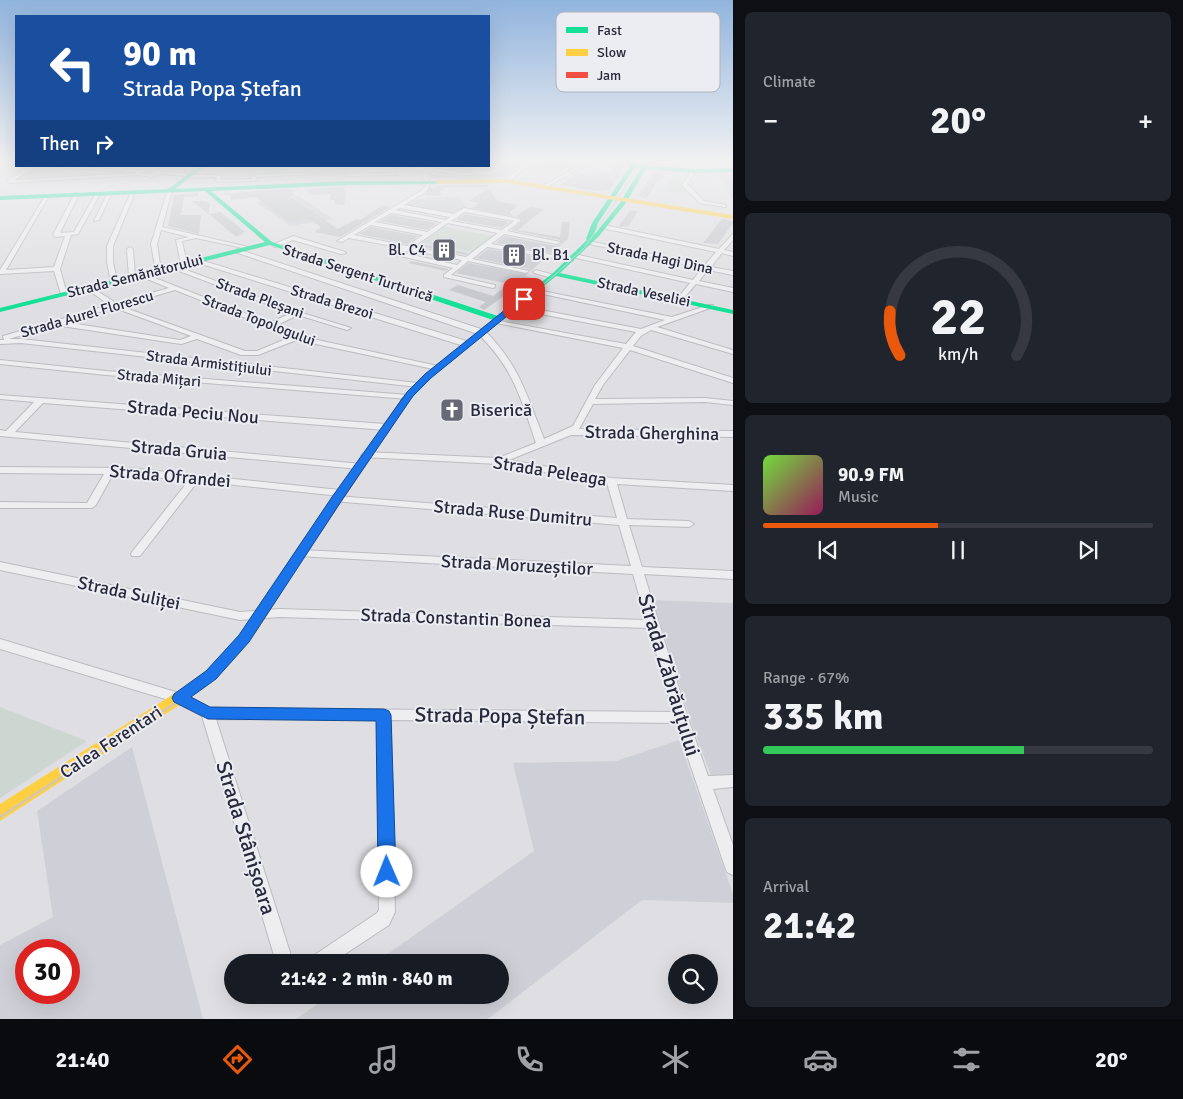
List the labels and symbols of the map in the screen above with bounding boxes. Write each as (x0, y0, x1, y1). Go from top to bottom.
legend (556, 12, 720, 92)
text: Fast (597, 22, 622, 39)
text: Slow (597, 44, 626, 61)
text: Jam (597, 67, 621, 84)
building icon: Bl. C4 (431, 237, 457, 263)
street label: Strada Hagi Dina (605, 238, 715, 278)
street label: Strada Sergent Turturică (281, 240, 435, 306)
place label: Bl. C4 (388, 241, 426, 259)
building icon: Bl. B1 (501, 242, 527, 268)
place label: Bl. B1 (532, 246, 570, 264)
street label: Strada Semănătorului (65, 250, 205, 302)
street label: Strada Veseliei (596, 273, 692, 311)
street label: Strada Pleșani (214, 274, 306, 322)
pin (503, 278, 545, 320)
street label: Strada Brezoi (289, 281, 375, 323)
street label: Strada Aurel Florescu (18, 286, 156, 342)
street label: Strada Topologului (200, 290, 318, 350)
street label: Strada Armistițiului (145, 346, 273, 381)
street label: Strada Mițari (116, 365, 202, 392)
street label: Strada Peciu Nou (126, 395, 260, 429)
church icon: Biserică (439, 397, 465, 423)
place label: Biserică (470, 399, 532, 421)
street label: Strada Gherghina (585, 421, 719, 445)
street label: Strada Gruia (130, 435, 228, 465)
street label: Strada Peleaga (491, 451, 609, 491)
street label: Strada Ofrandei (108, 460, 232, 492)
street label: Strada Ruse Dumitru (433, 495, 593, 531)
street label: Strada Moruzeștilor (441, 550, 594, 580)
street label: Strada Suliței (76, 571, 182, 615)
street label: Strada Zăbrăuțului (632, 591, 706, 759)
street label: Strada Constantin Bonea (360, 604, 552, 632)
street label: Calea Ferentari (56, 701, 166, 783)
street label: Strada Popa Ștefan (414, 702, 586, 730)
street label: Strada Stânișoara (210, 758, 282, 918)
position arrow (360, 845, 412, 897)
speed limit sign: 30 (15, 939, 80, 1004)

